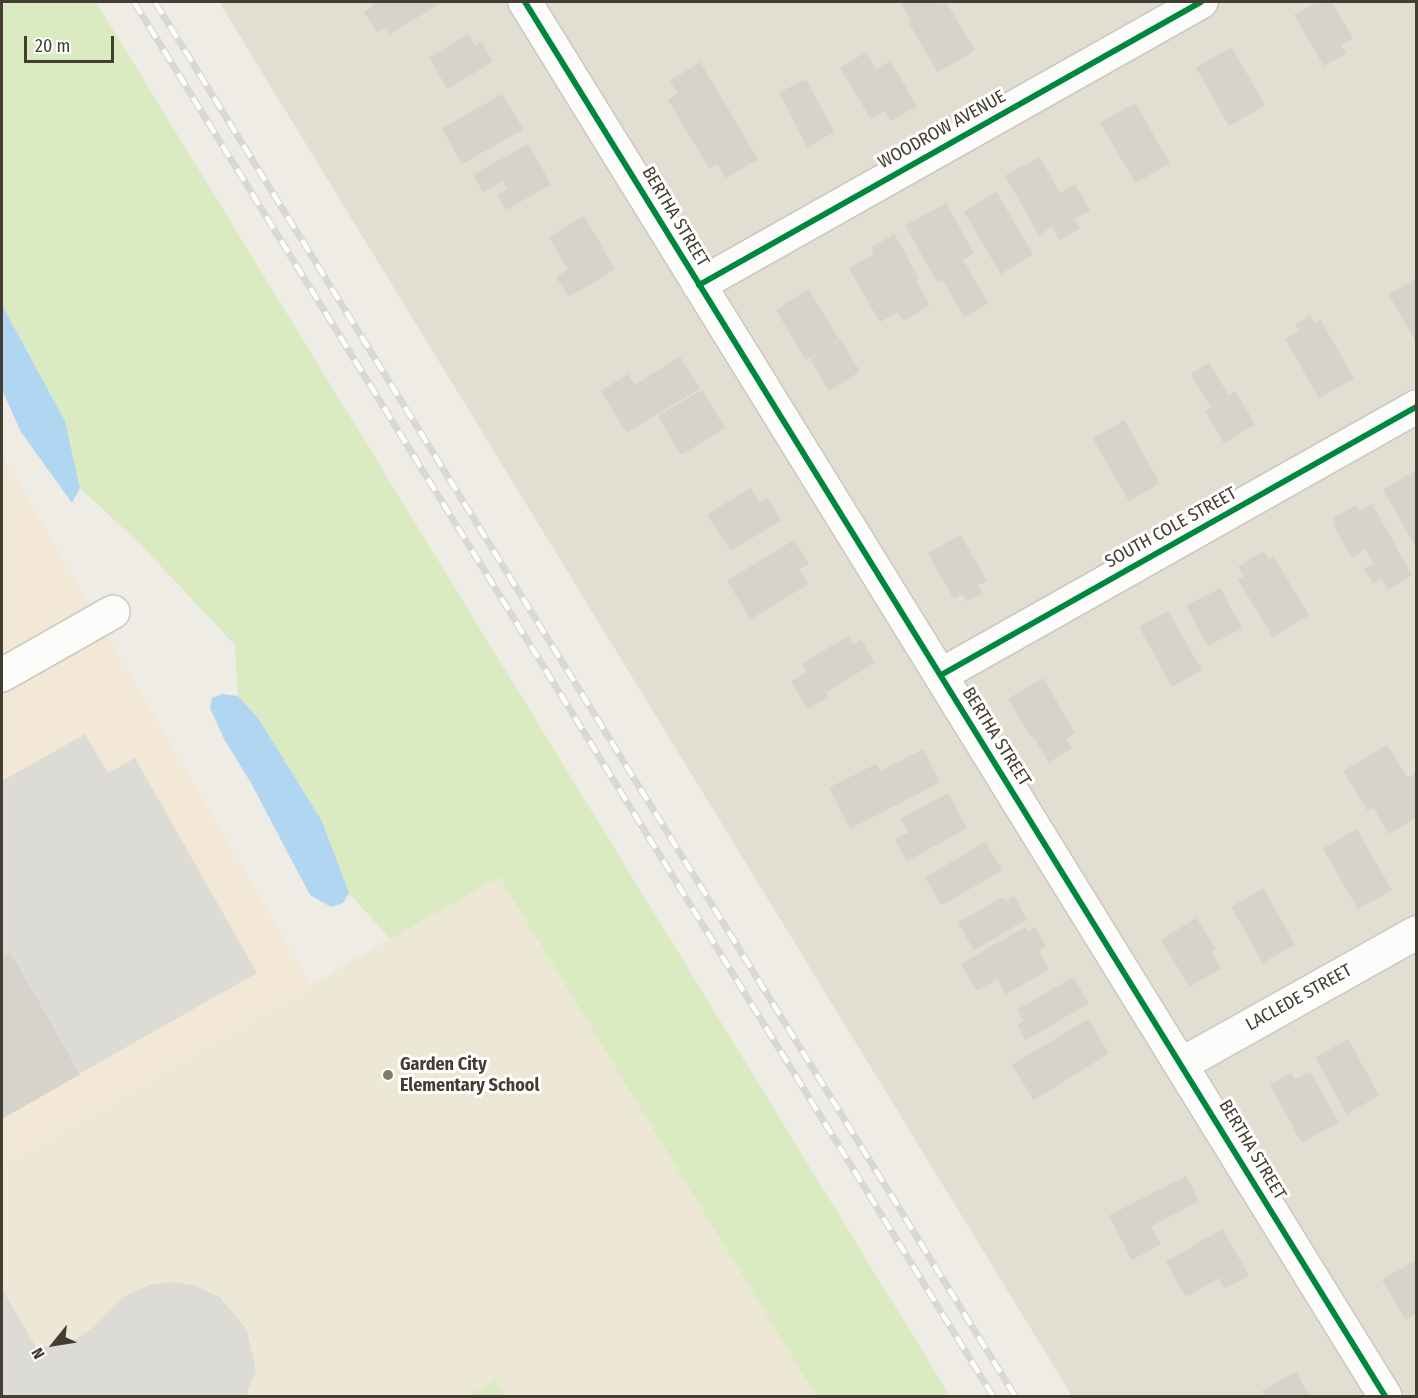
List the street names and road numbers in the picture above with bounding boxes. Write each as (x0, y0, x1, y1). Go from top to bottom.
street label: WOODROW AVENUE (875, 86, 1009, 174)
street label: BERTHA STREET (637, 163, 713, 271)
street label: SOUTH COLE STREET (1102, 483, 1240, 573)
street label: BERTHA STREET (957, 684, 1035, 790)
street label: LACLEDE STREET (1242, 960, 1356, 1036)
street label: BERTHA STREET (1214, 1096, 1290, 1204)

